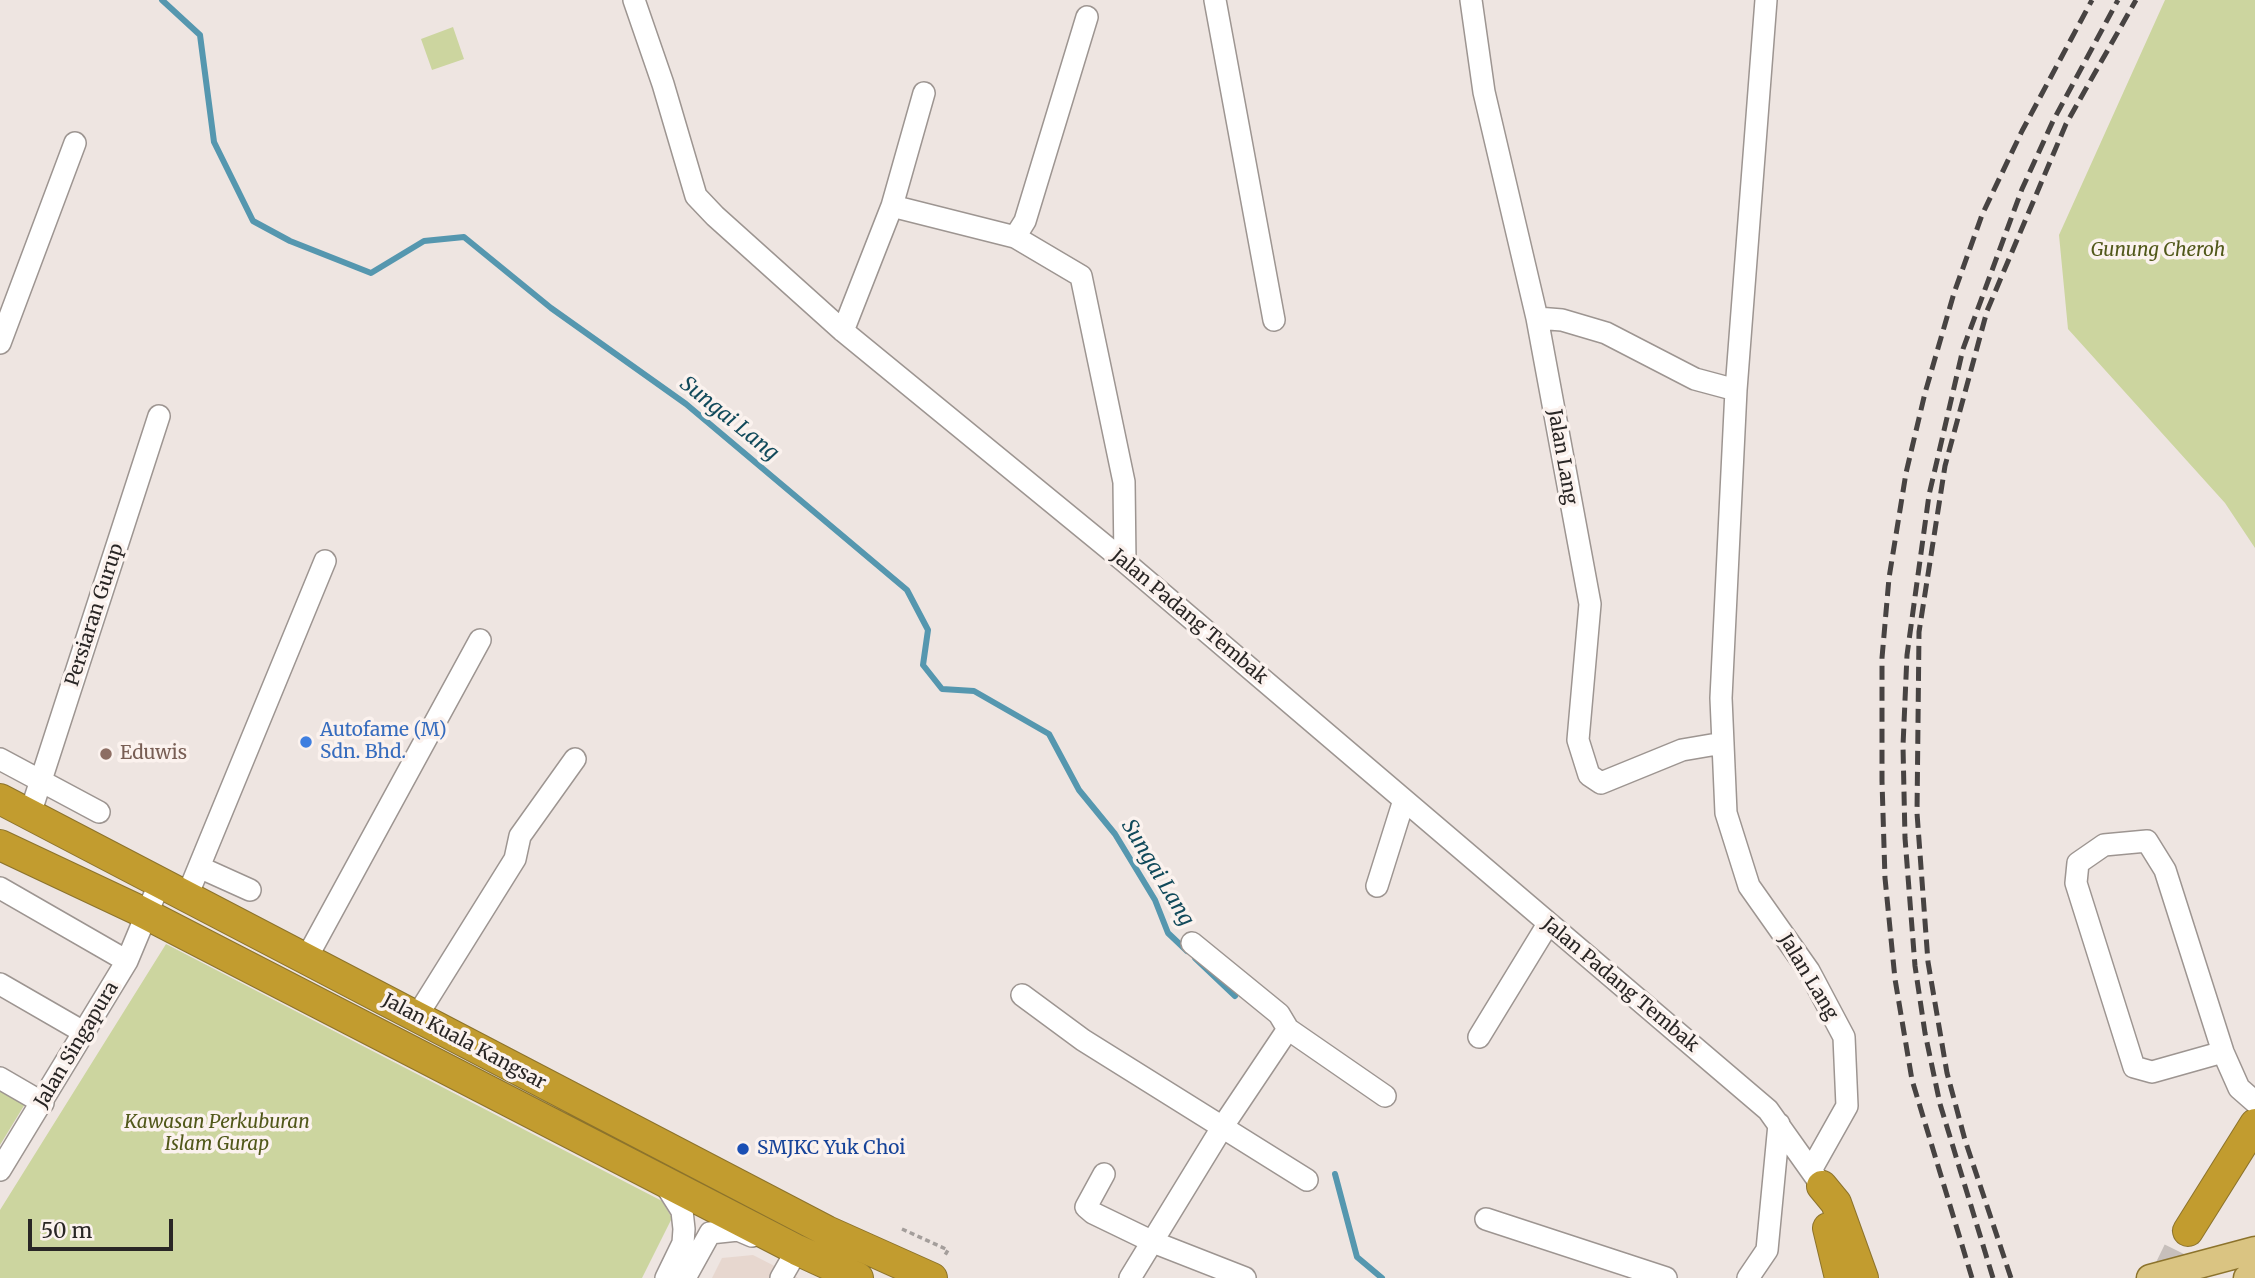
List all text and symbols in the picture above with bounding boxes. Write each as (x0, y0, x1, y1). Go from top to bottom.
park label: Gunung Cheroh (2091, 240, 2225, 262)
water label: Sungai Lang (675, 372, 783, 466)
street label: Jalan Lang (1542, 408, 1582, 506)
street label: Persiaran Gurup (61, 541, 129, 689)
street label: Jalan Padang Tembak (1106, 545, 1272, 689)
place label: Autofame (M) Sdn. Bhd. (320, 720, 447, 764)
marker: Autofame (M) Sdn. Bhd. (298, 734, 314, 750)
place label: Eduwis (120, 743, 187, 765)
marker: Eduwis (98, 746, 114, 762)
water label: Sungai Lang (1115, 815, 1199, 931)
street label: Jalan Padang Tembak (1537, 913, 1703, 1057)
street label: Jalan Lang (1773, 930, 1843, 1024)
street label: Jalan Singapura (30, 978, 124, 1112)
street label: Jalan Kuala Kangsar (378, 989, 550, 1095)
park label: Kawasan Perkuburan Islam Gurap (124, 1112, 310, 1156)
place label: SMJKC Yuk Choi (757, 1138, 905, 1160)
marker: SMJKC Yuk Choi (735, 1141, 751, 1157)
scale bar (32, 1204, 177, 1248)
text: 50 m (41, 1217, 92, 1244)

